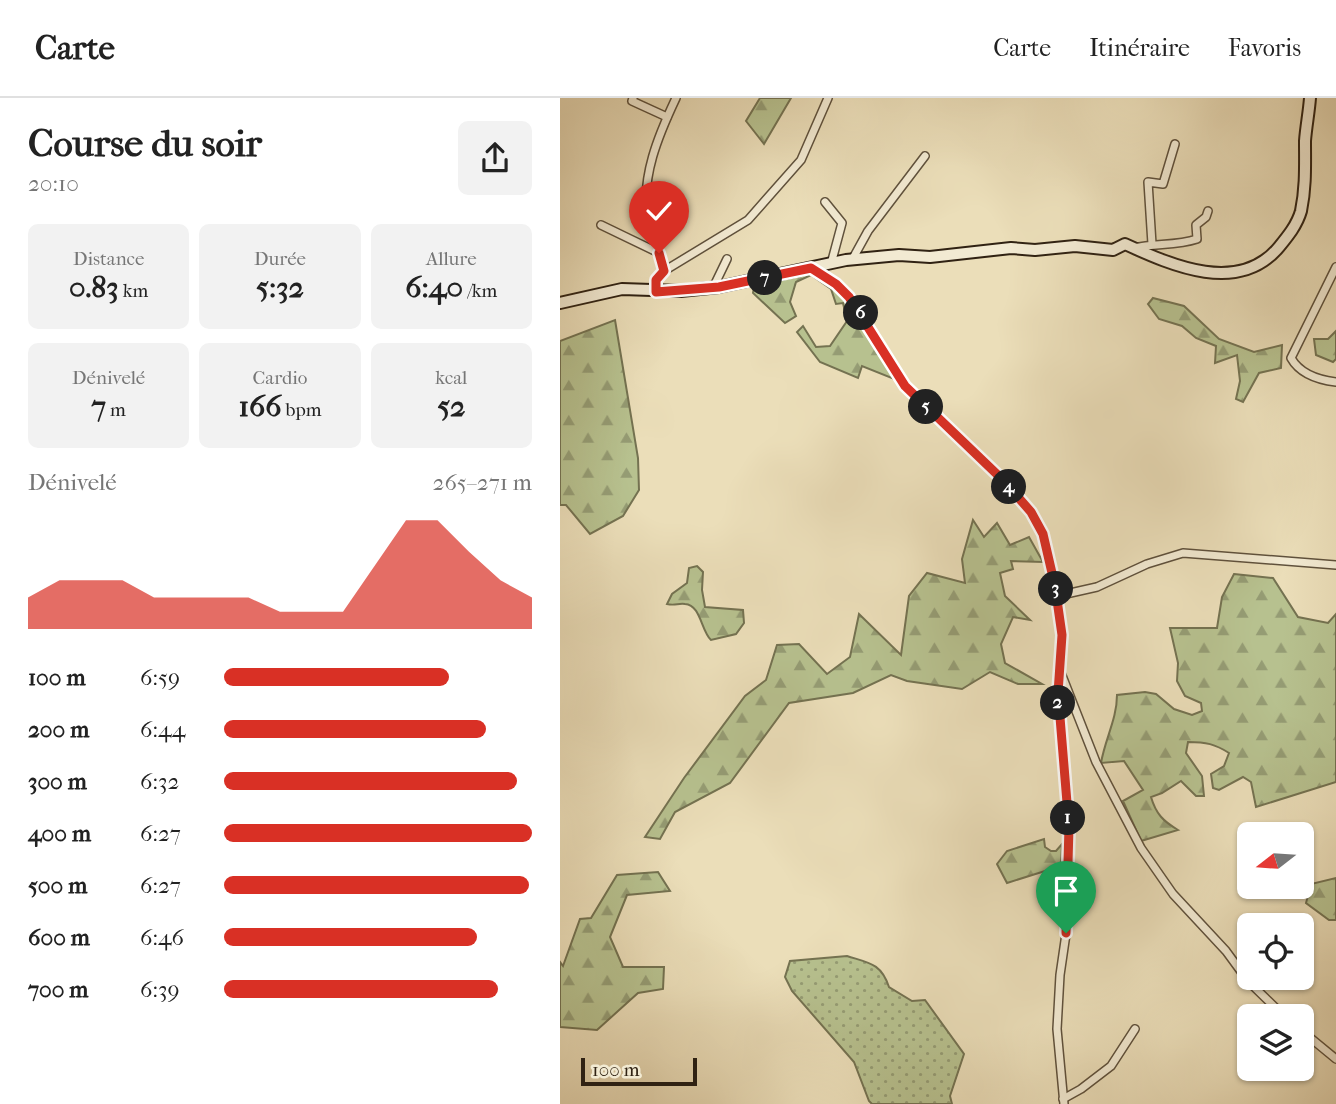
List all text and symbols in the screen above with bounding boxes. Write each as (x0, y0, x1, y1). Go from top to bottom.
text: Carte (35, 29, 115, 68)
text: Carte (993, 34, 1051, 62)
text: Itinéraire (1089, 34, 1190, 62)
text: Favoris (1228, 34, 1301, 62)
text: Course du soir (28, 121, 262, 166)
button: share (458, 121, 532, 195)
text: 20:10 (28, 170, 79, 197)
pin (629, 181, 689, 253)
icon: check (640, 192, 678, 230)
text: Distance (73, 248, 144, 270)
text: Durée (254, 248, 306, 270)
text: Allure (426, 248, 477, 270)
pin: 7 (748, 260, 782, 296)
text: 7 (760, 266, 769, 288)
text: 0.83 (69, 270, 119, 305)
text: 5:32 (256, 270, 304, 305)
text: 6:40 (405, 270, 463, 305)
text: km (119, 280, 148, 302)
text: /km (463, 280, 497, 302)
pin: 6 (844, 296, 878, 330)
text: 6 (855, 301, 866, 323)
text: Dénivelé (72, 367, 145, 389)
text: Cardio (253, 367, 307, 389)
text: kcal (435, 367, 467, 389)
text: 7 (91, 389, 106, 424)
text: 166 (238, 389, 282, 424)
text: 52 (437, 389, 466, 424)
pin: 5 (908, 390, 944, 424)
text: 5 (921, 395, 930, 417)
text: m (106, 399, 126, 421)
text: bpm (282, 399, 322, 421)
text: Dénivelé (28, 469, 117, 496)
text: 265–271 m (433, 469, 532, 496)
pin: 4 (992, 470, 1026, 504)
text: 4 (1003, 475, 1014, 497)
pin: 3 (1038, 572, 1074, 606)
text: 3 (1052, 577, 1059, 599)
text: 100 m (28, 664, 86, 691)
text: 6:59 (140, 664, 180, 691)
pin: 2 (1040, 686, 1076, 720)
text: 2 (1053, 691, 1062, 713)
text: 200 m (28, 716, 89, 743)
text: 6:44 (140, 716, 185, 743)
text: 300 m (28, 768, 87, 795)
text: 6:32 (140, 768, 179, 795)
pin: 1 (1050, 800, 1086, 836)
text: 1 (1064, 806, 1071, 828)
text: 400 m (28, 820, 91, 847)
text: 6:27 (140, 820, 181, 847)
north arrow (1237, 822, 1314, 900)
map controls (1237, 822, 1314, 1081)
pin (1036, 861, 1096, 933)
text: 500 m (28, 872, 87, 899)
text: 6:27 (140, 872, 181, 899)
icon: arrive (1047, 872, 1085, 910)
button: locate (1237, 913, 1314, 990)
text: 600 m (28, 924, 90, 951)
text: 6:46 (140, 924, 184, 951)
text: 700 m (28, 976, 88, 1003)
text: 6:39 (140, 976, 180, 1003)
button: layers (1237, 1004, 1314, 1081)
scale bar (581, 1055, 696, 1087)
text: 100 m (592, 1059, 640, 1081)

